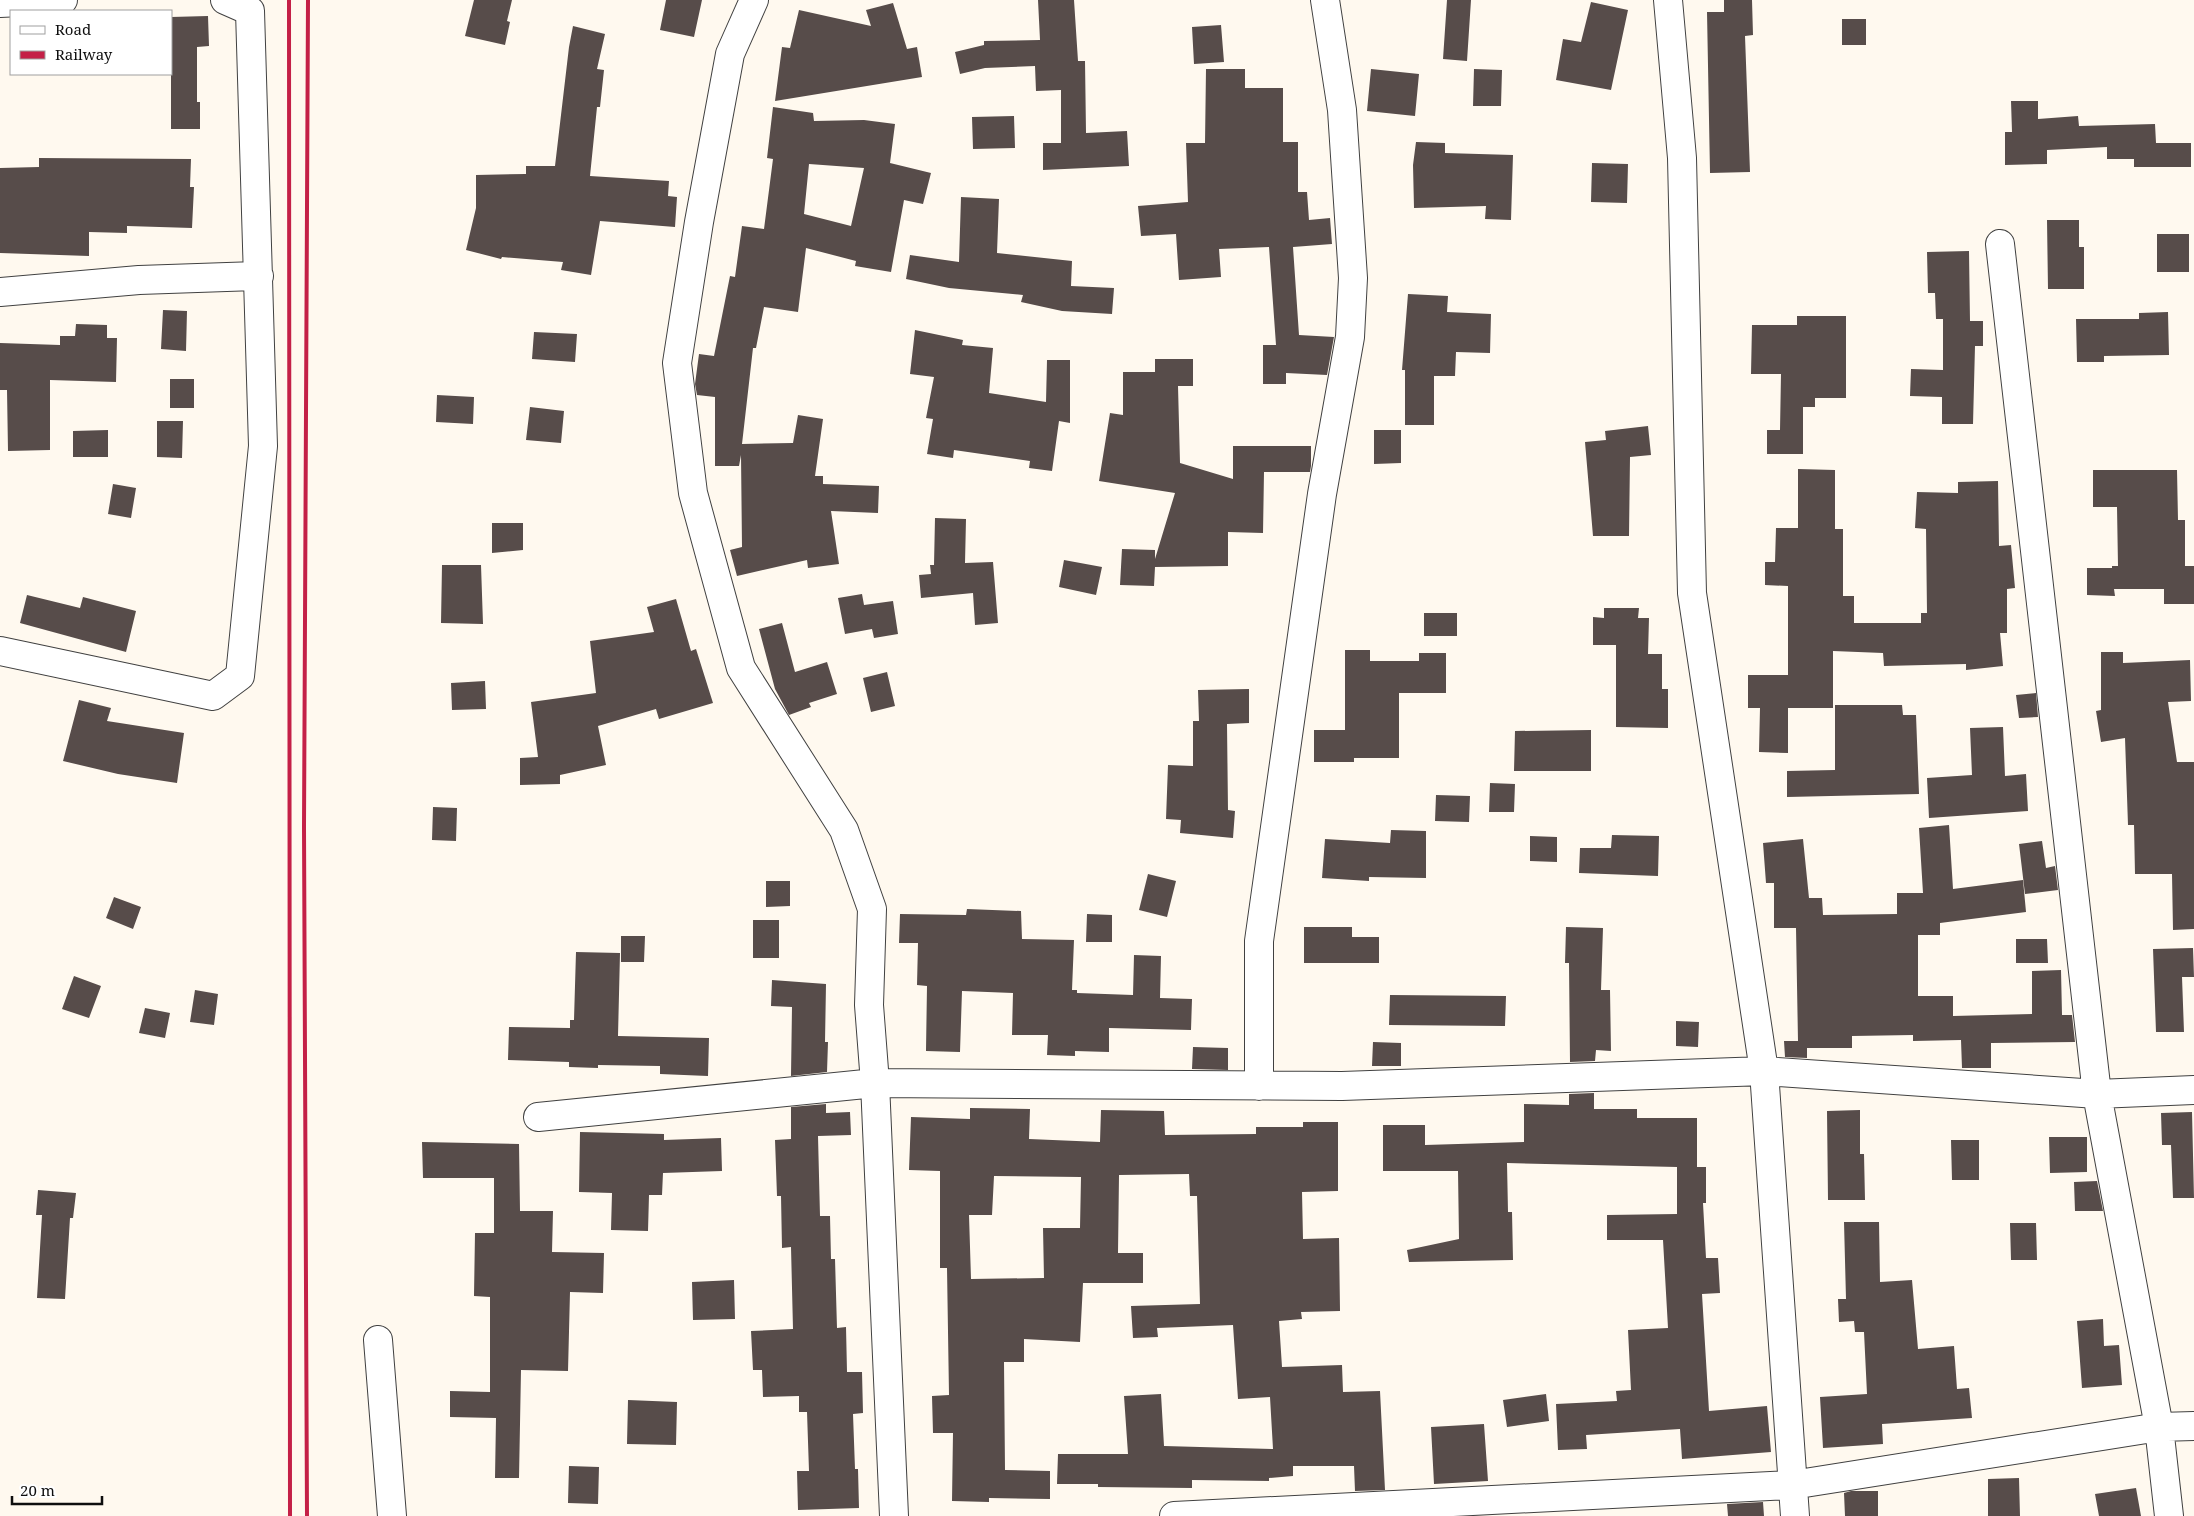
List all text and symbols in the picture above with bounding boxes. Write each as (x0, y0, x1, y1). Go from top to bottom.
legend (10, 10, 172, 75)
text: Road (55, 19, 91, 39)
text: Railway (55, 44, 113, 64)
scale bar (12, 1474, 102, 1506)
text: 20 m (20, 1480, 55, 1500)

